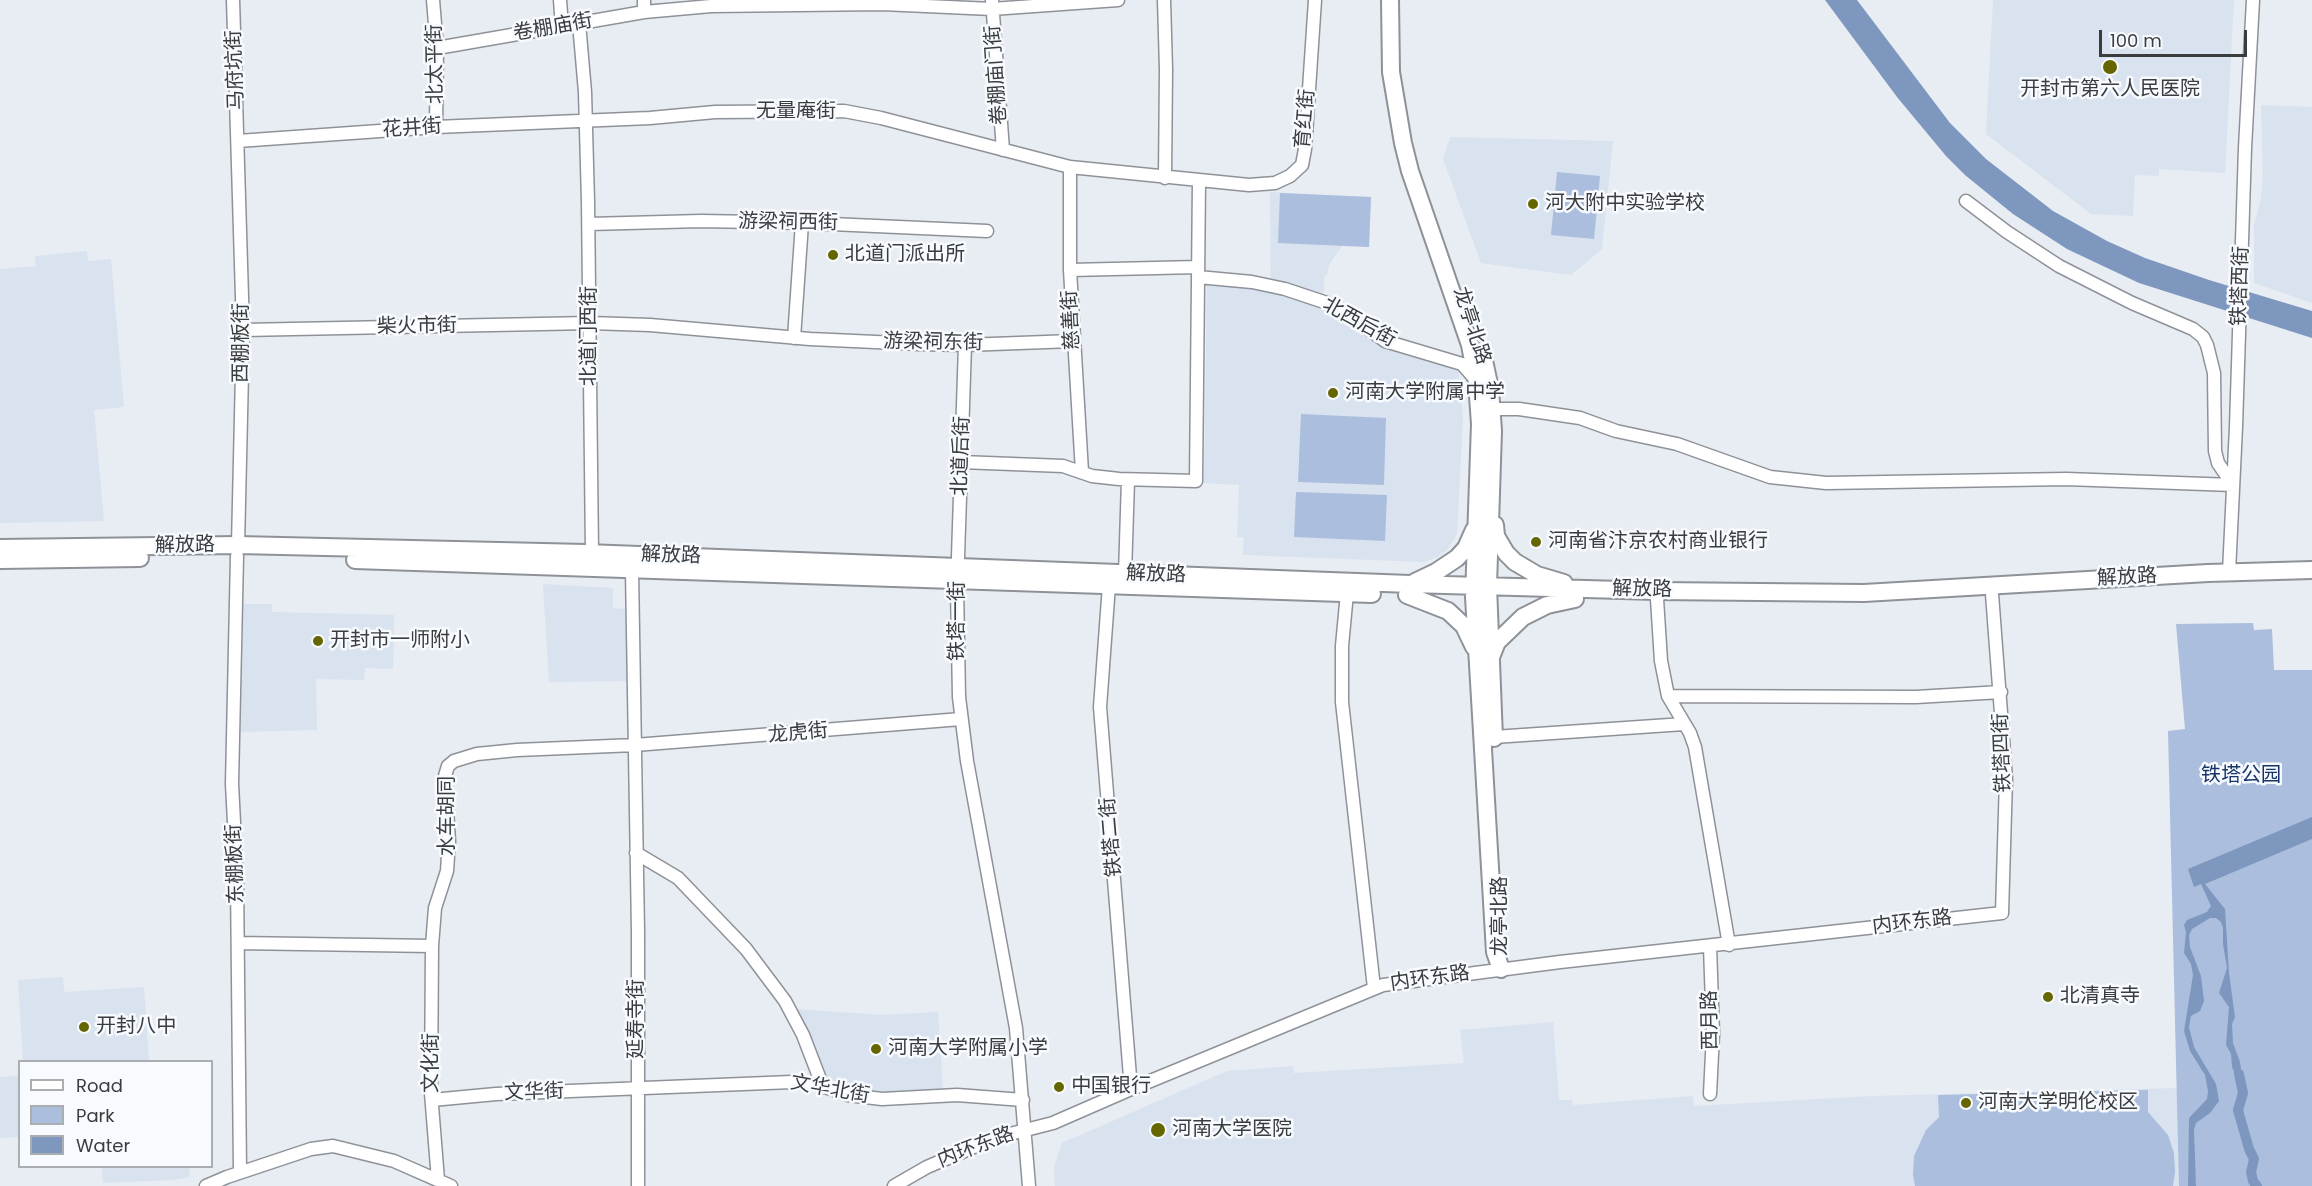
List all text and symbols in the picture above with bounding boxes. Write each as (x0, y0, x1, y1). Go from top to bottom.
street label: 卷棚庙街 (512, 9, 594, 47)
scale bar (2102, 18, 2250, 56)
street label: 北太平街 (423, 24, 449, 104)
street label: 卷棚庙门街 (982, 24, 1012, 126)
text: 100 m (2110, 28, 2162, 53)
street label: 马府坑街 (223, 30, 249, 110)
marker: 开封市第六人民医院 (2101, 58, 2119, 76)
place label: 开封市第六人民医院 (2020, 78, 2200, 102)
street label: 育红街 (1291, 88, 1321, 150)
street label: 无量庵街 (756, 100, 836, 124)
street label: 花井街 (381, 115, 443, 143)
place label: 河大附中实验学校 (1545, 192, 1705, 216)
marker: 河大附中实验学校 (1526, 197, 1540, 211)
street label: 游梁祠西街 (738, 210, 838, 236)
place label: 北道门派出所 (845, 243, 965, 267)
street label: 铁塔西街 (2228, 246, 2254, 326)
marker: 北道门派出所 (826, 248, 840, 262)
street label: 龙亭北路 (1447, 284, 1495, 368)
street label: 北道门西街 (578, 286, 602, 386)
street label: 慈善街 (1058, 289, 1086, 351)
street label: 北西后街 (1318, 293, 1400, 353)
street label: 西棚板街 (230, 303, 254, 383)
street label: 柴火市街 (377, 314, 457, 340)
street label: 游梁祠东街 (883, 330, 983, 356)
place label: 河南大学附属中学 (1345, 381, 1505, 405)
marker: 河南大学附属中学 (1326, 386, 1340, 400)
street label: 北道后街 (949, 416, 975, 496)
place label: 河南省汴京农村商业银行 (1548, 530, 1768, 554)
street label: 解放路 (155, 533, 215, 559)
marker: 河南省汴京农村商业银行 (1529, 535, 1543, 549)
street label: 解放路 (641, 543, 701, 569)
street label: 解放路 (1126, 562, 1186, 588)
street label: 解放路 (2096, 564, 2158, 592)
street label: 解放路 (1612, 577, 1672, 603)
street label: 铁塔一街 (946, 581, 970, 661)
place label: 开封市一师附小 (330, 629, 470, 653)
marker: 开封市一师附小 (311, 634, 325, 648)
street label: 铁塔四街 (1990, 713, 2016, 793)
street label: 龙虎街 (767, 719, 829, 749)
park label: 铁塔公园 (2201, 764, 2281, 788)
street label: 水车胡同 (436, 776, 460, 856)
street label: 铁塔二街 (1097, 796, 1127, 878)
street label: 东棚板街 (223, 824, 249, 904)
street label: 龙亭北路 (1489, 876, 1513, 956)
street label: 内环东路 (1871, 906, 1953, 940)
street label: 内环东路 (1389, 962, 1471, 996)
street label: 延寿寺街 (625, 979, 649, 1059)
place label: 北清真寺 (2060, 985, 2140, 1009)
street label: 西月路 (1698, 990, 1724, 1050)
marker: 北清真寺 (2041, 990, 2055, 1004)
place label: 开封八中 (96, 1015, 176, 1039)
marker: 开封八中 (77, 1020, 91, 1034)
street label: 文化街 (420, 1033, 444, 1093)
place label: 河南大学附属小学 (888, 1037, 1048, 1061)
marker: 河南大学附属小学 (869, 1042, 883, 1056)
legend (18, 1060, 213, 1168)
street label: 文华北街 (789, 1071, 871, 1109)
text: Road (76, 1073, 123, 1098)
place label: 中国银行 (1071, 1075, 1151, 1099)
street label: 文华街 (504, 1080, 564, 1106)
marker: 中国银行 (1052, 1080, 1066, 1094)
place label: 河南大学明伦校区 (1978, 1091, 2138, 1115)
marker: 河南大学明伦校区 (1959, 1096, 1973, 1110)
text: Park (76, 1103, 115, 1128)
place label: 河南大学医院 (1172, 1118, 1292, 1142)
marker: 河南大学医院 (1149, 1121, 1167, 1139)
street label: 内环东路 (934, 1122, 1018, 1174)
text: Water (76, 1133, 130, 1158)

